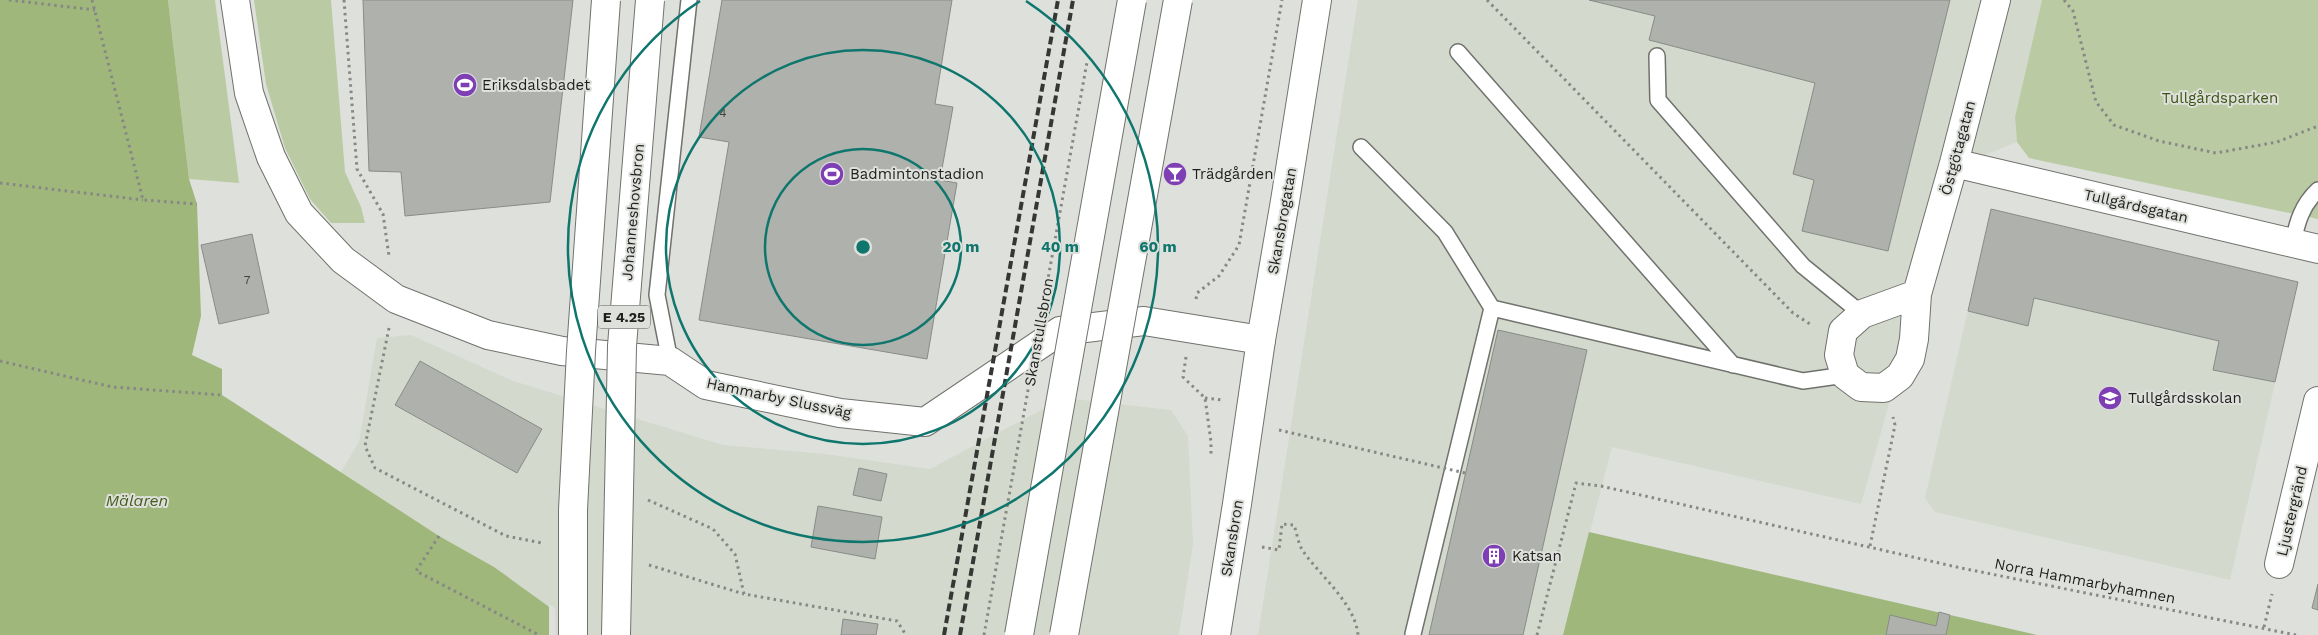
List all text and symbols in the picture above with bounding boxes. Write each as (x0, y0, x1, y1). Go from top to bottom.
sports icon: Eriksdalsbadet (452, 72, 478, 98)
place label: Eriksdalsbadet (482, 76, 591, 94)
park label: Tullgårdsparken (2162, 89, 2278, 107)
street label: Östgötagatan (1937, 99, 1979, 197)
house number: 4 (719, 106, 727, 120)
street label: Johanneshovsbron (618, 143, 648, 281)
sports icon: Badmintonstadion (819, 161, 845, 187)
bar icon: Trädgården (1162, 161, 1188, 187)
place label: Badmintonstadion (850, 165, 984, 183)
place label: Trädgården (1192, 165, 1274, 183)
street label: Skansbrogatan (1264, 166, 1300, 276)
street label: Tullgårdsgatan (2082, 185, 2190, 227)
centre of rings (854, 238, 872, 256)
text: 20 m (942, 238, 980, 256)
text: 40 m (1041, 238, 1079, 256)
text: 60 m (1139, 238, 1177, 256)
house number: 7 (244, 273, 251, 287)
street label: Skanstullsbron (1021, 276, 1057, 388)
road number: E 4.25 (598, 306, 650, 328)
street label: Hammarby Slussväg (705, 374, 853, 422)
school or university icon: Tullgårdsskolan (2097, 385, 2123, 411)
place label: Tullgårdsskolan (2128, 389, 2242, 407)
street label: Ljustergränd (2273, 464, 2311, 558)
water label: Mälaren (106, 491, 168, 510)
street label: Skansbron (1217, 498, 1247, 578)
building icon: Katsan (1481, 543, 1507, 569)
place label: Katsan (1512, 547, 1562, 565)
street label: Norra Hammarbyhamnen (1993, 555, 2177, 607)

